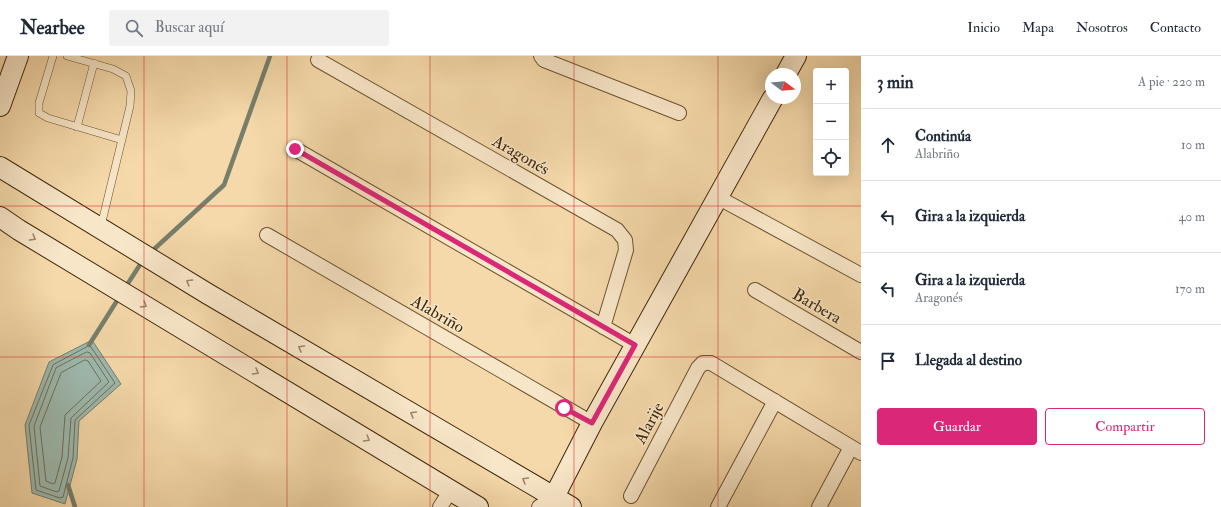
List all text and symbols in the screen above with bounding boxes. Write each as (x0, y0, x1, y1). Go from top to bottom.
search box (109, 10, 389, 46)
text: Nearbee (20, 16, 85, 40)
icon: search (123, 17, 145, 39)
text: Buscar aquí (155, 18, 224, 37)
text: Inicio (967, 19, 1000, 36)
text: Mapa (1022, 19, 1054, 36)
text: Nosotros (1076, 19, 1128, 36)
text: Contacto (1150, 19, 1201, 36)
north arrow (765, 68, 801, 104)
map controls (813, 68, 849, 176)
button: + (813, 68, 849, 104)
text: 3 min (877, 72, 914, 93)
text: A pie · 220 m (1138, 74, 1205, 90)
button: − (813, 104, 849, 140)
text: Continúa (915, 127, 971, 146)
street label: Aragonés (488, 130, 553, 180)
icon: ahead (877, 134, 899, 156)
text: 10 m (1181, 137, 1205, 153)
route end (286, 140, 304, 158)
button: locate (813, 140, 849, 176)
text: Alabriño (915, 146, 960, 162)
icon: left (877, 206, 899, 228)
text: Gira a la izquierda (915, 207, 1025, 226)
text: 40 m (1179, 209, 1205, 225)
one-way arrow (29, 234, 36, 241)
text: Gira a la izquierda (915, 271, 1025, 290)
icon: left (877, 278, 899, 300)
one-way arrow (186, 280, 193, 287)
text: 170 m (1175, 281, 1205, 297)
street label: Barbera (789, 284, 846, 329)
street label: Alabriño (407, 290, 468, 338)
text: Aragonés (915, 290, 963, 306)
one-way arrow (140, 300, 147, 307)
one-way arrow (298, 346, 305, 353)
icon: arrive (877, 350, 899, 372)
text: Llegada al destino (915, 351, 1022, 370)
one-way arrow (252, 368, 259, 375)
route start (555, 399, 573, 417)
street label: Alarije (629, 399, 669, 448)
button: Guardar (877, 408, 1037, 445)
button: Compartir (1045, 408, 1205, 445)
one-way arrow (410, 412, 417, 419)
one-way arrow (363, 435, 370, 442)
one-way arrow (522, 477, 529, 484)

